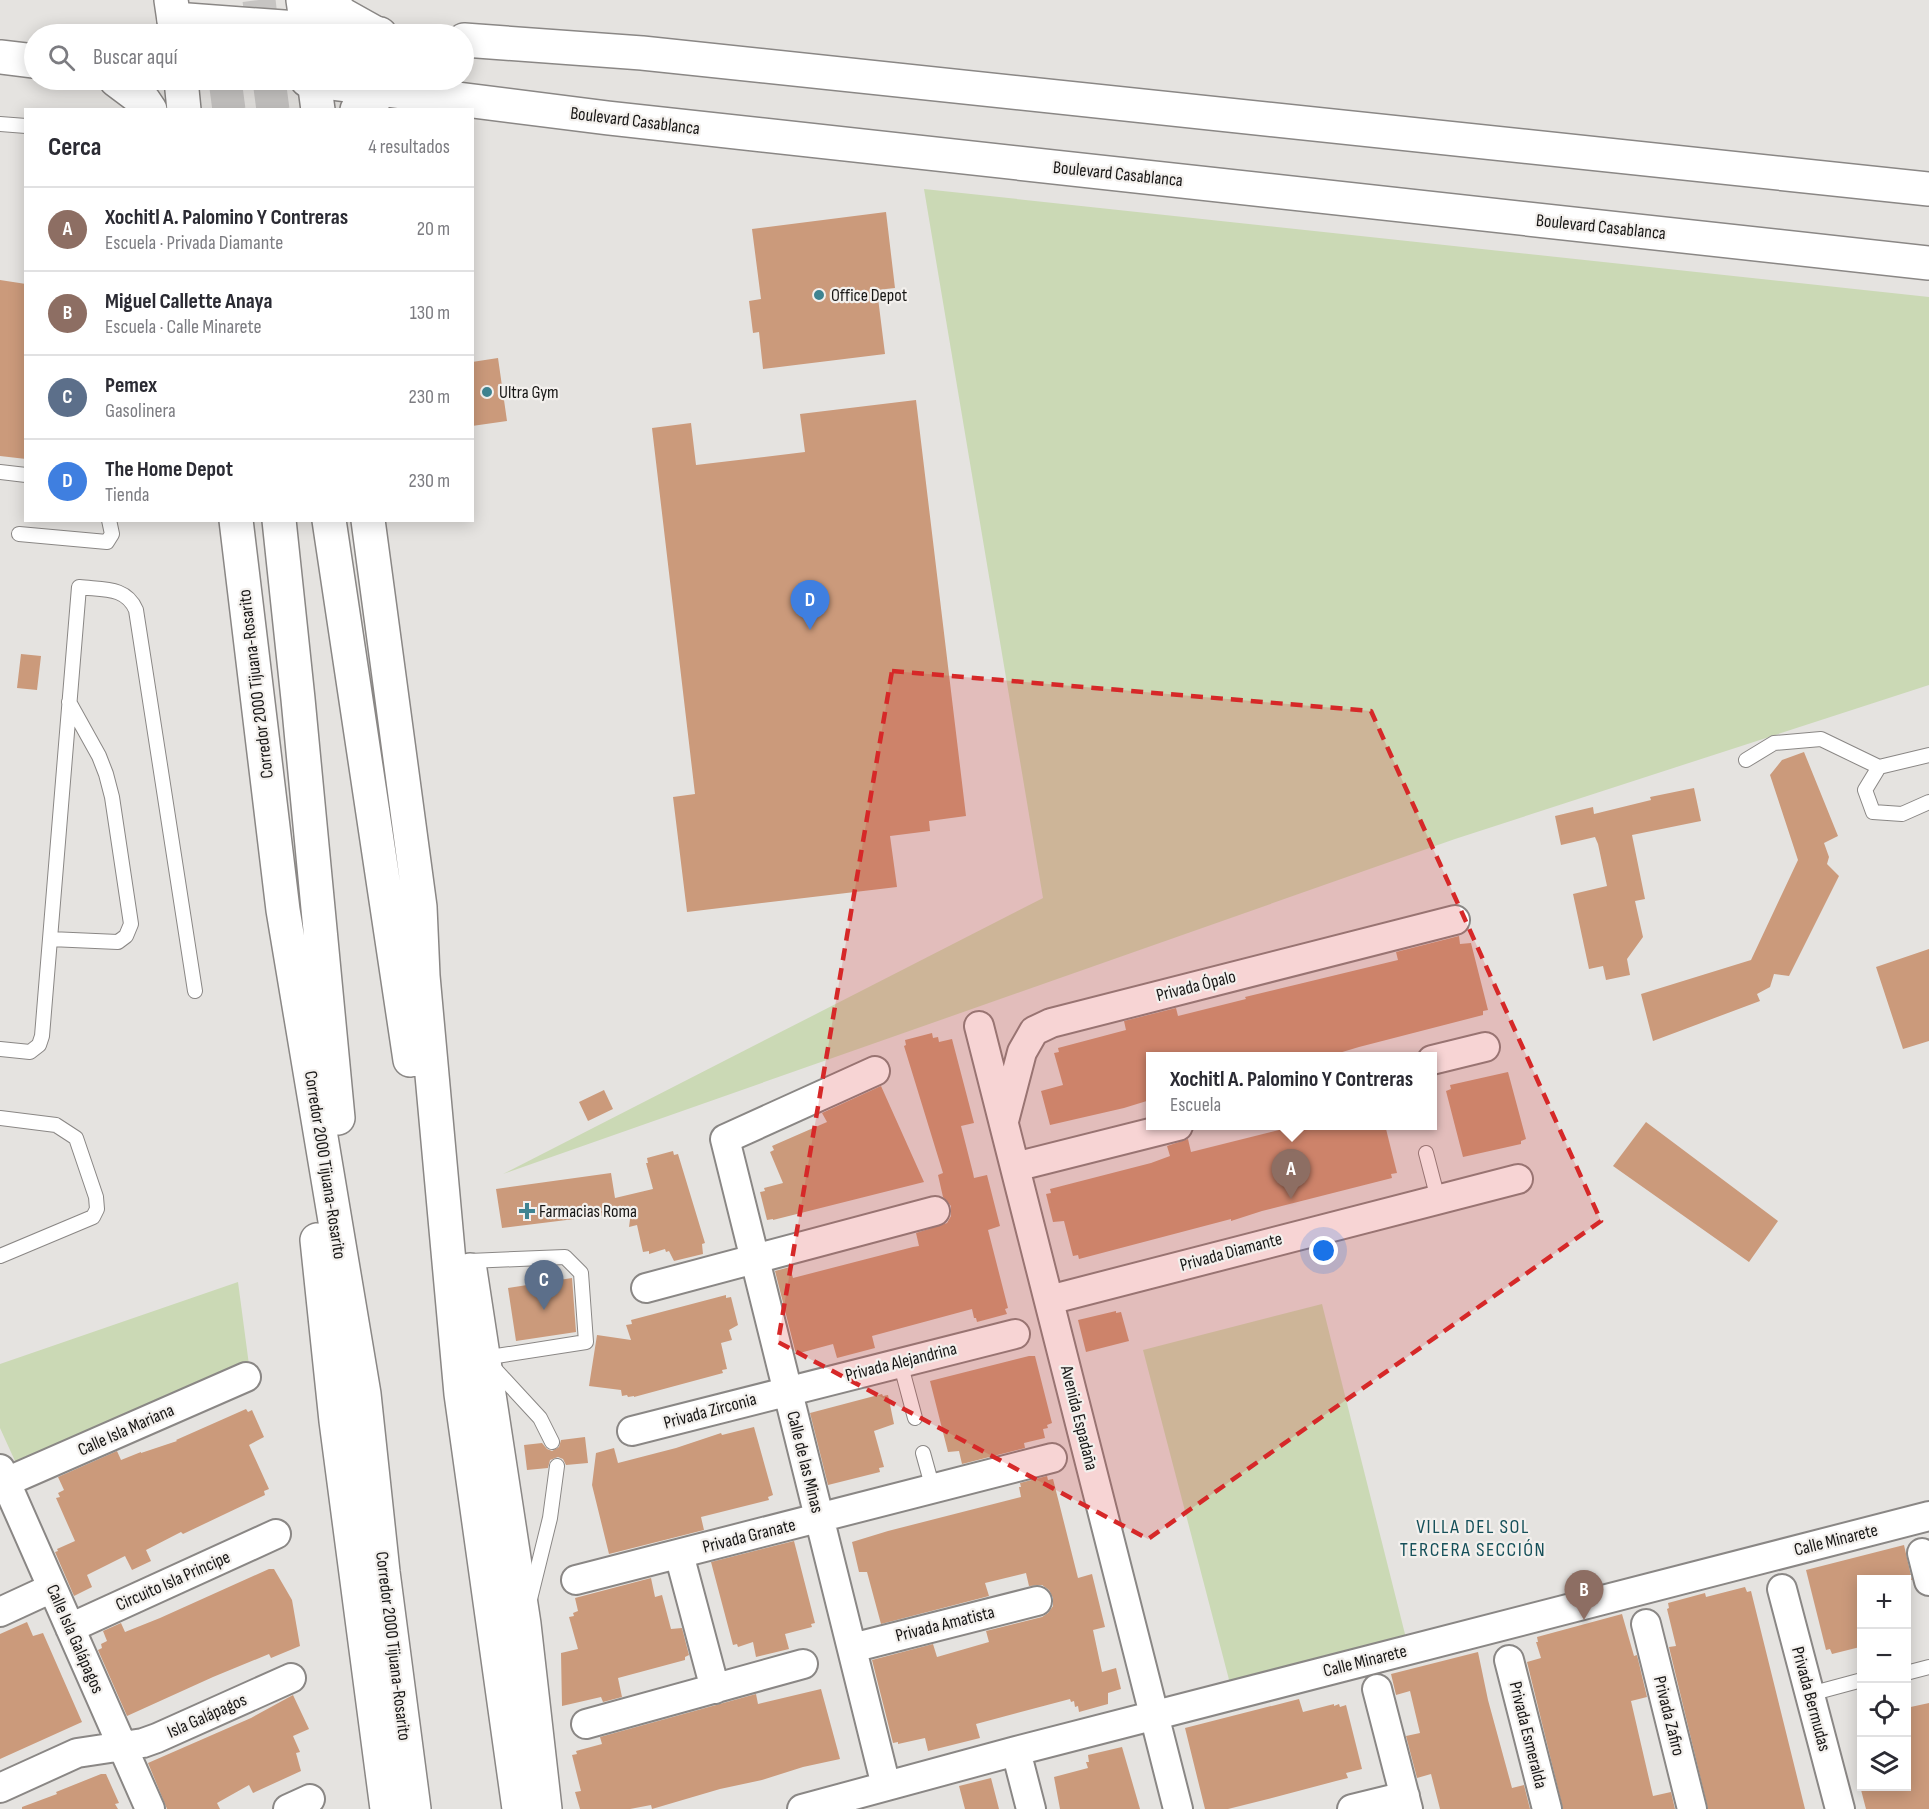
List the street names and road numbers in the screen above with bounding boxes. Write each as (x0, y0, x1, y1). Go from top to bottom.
street label: Boulevard Casablanca (569, 103, 701, 139)
street label: Boulevard Casablanca (1052, 157, 1184, 191)
street label: Boulevard Casablanca (1535, 210, 1667, 244)
street label: Corredor 2000 Tijuana-Rosarito (234, 588, 278, 780)
street label: Privada Ópalo (1154, 966, 1238, 1006)
street label: Corredor 2000 Tijuana-Rosarito (300, 1069, 350, 1261)
street label: Privada Diamante (1178, 1228, 1284, 1276)
street label: Privada Alejandrina (843, 1338, 959, 1386)
street label: Avenida Espadaña (1056, 1362, 1102, 1473)
street label: Privada Zirconia (661, 1389, 759, 1433)
street label: Calle Isla Mariana (75, 1399, 177, 1461)
street label: Calle de las Minas (782, 1409, 828, 1515)
street label: Privada Granate (700, 1514, 798, 1558)
street label: Calle Minarete (1792, 1519, 1880, 1561)
street label: Circuito Isla Principe (113, 1546, 233, 1616)
street label: Corredor 2000 Tijuana-Rosarito (371, 1550, 415, 1742)
street label: Calle Isla Galápagos (42, 1581, 108, 1697)
street label: Privada Amatista (893, 1602, 997, 1646)
street label: Calle Minarete (1321, 1640, 1409, 1682)
street label: Privada Bermudas (1787, 1644, 1835, 1754)
street label: Privada Zafiro (1649, 1674, 1689, 1758)
street label: Privada Esmeralda (1505, 1679, 1551, 1791)
street label: Isla Galápagos (164, 1689, 250, 1743)

